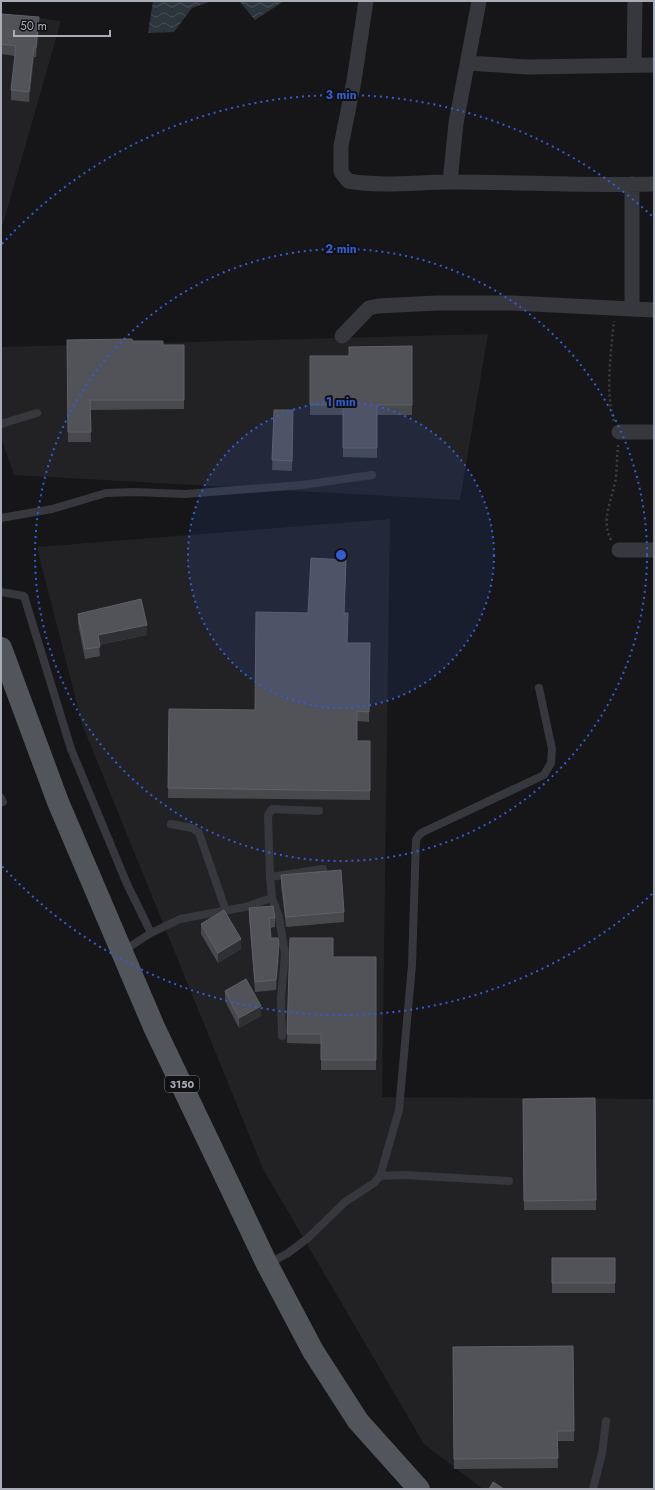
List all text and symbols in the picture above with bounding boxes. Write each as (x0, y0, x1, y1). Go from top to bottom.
scale bar (14, 12, 110, 38)
text: 50 m (20, 17, 47, 35)
text: 3 min (325, 86, 357, 104)
text: 2 min (325, 240, 357, 258)
text: 1 min (326, 393, 356, 411)
centre of rings (334, 548, 348, 562)
road number: 3150 (165, 1076, 199, 1092)

